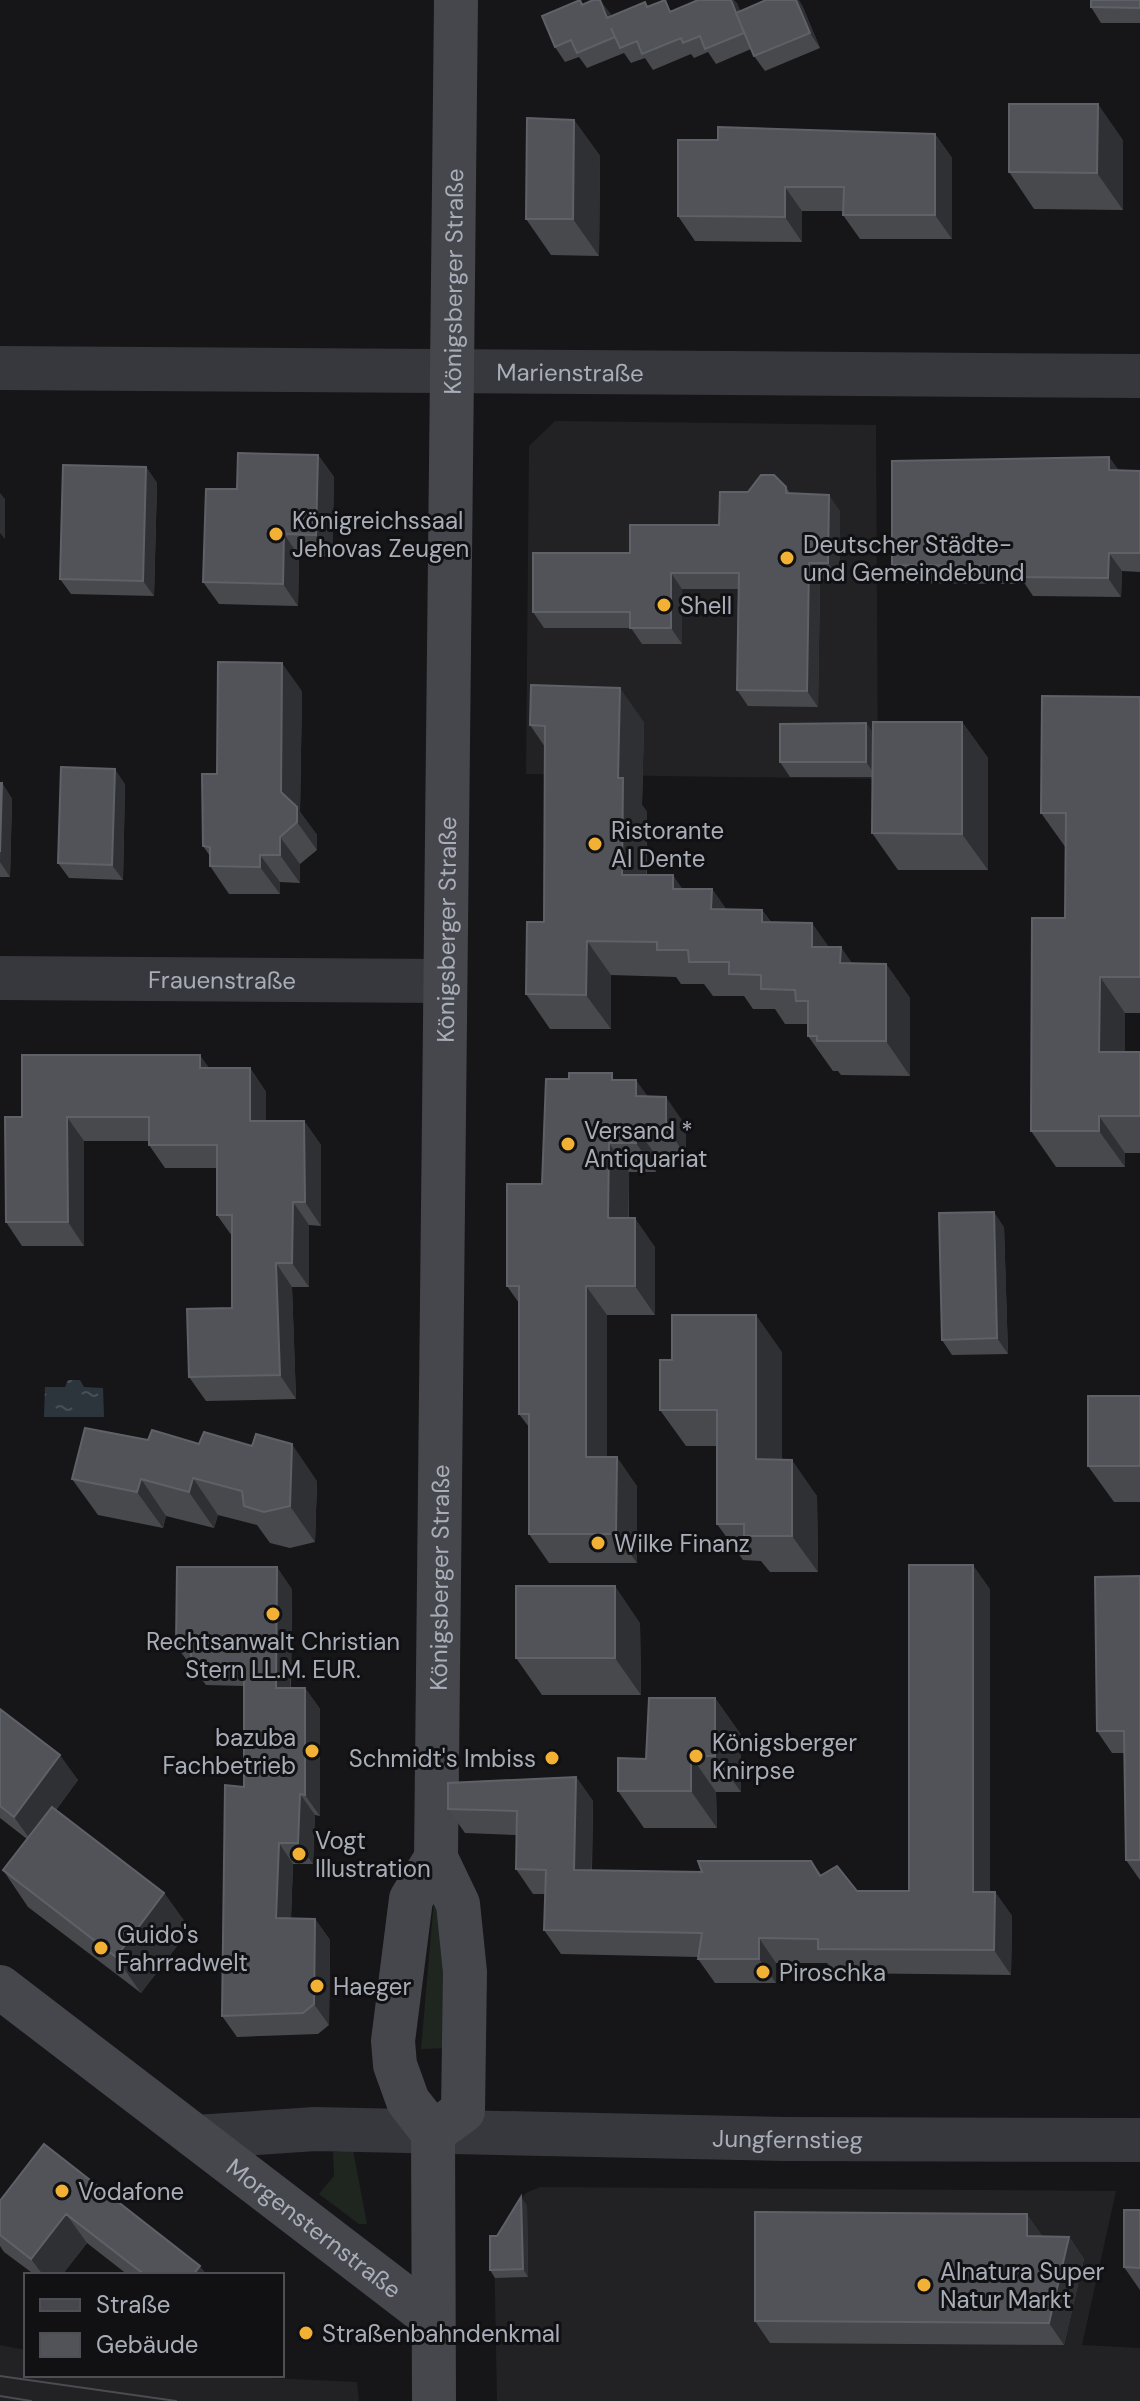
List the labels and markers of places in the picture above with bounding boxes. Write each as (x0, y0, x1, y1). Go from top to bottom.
place label: Königreichssaal Jehovas Zeugen (292, 505, 469, 564)
marker: Königreichssaal Jehovas Zeugen (267, 525, 285, 543)
place label: Deutscher Städte- und Gemeindebund (803, 529, 1025, 588)
marker: Deutscher Städte- und Gemeindebund (778, 549, 796, 567)
place label: Shell (680, 590, 732, 621)
marker: Shell (655, 596, 673, 614)
place label: Ristorante Al Dente (611, 815, 724, 874)
marker: Ristorante Al Dente (586, 835, 604, 853)
place label: Versand * Antiquariat (584, 1115, 708, 1174)
marker: Versand * Antiquariat (559, 1135, 577, 1153)
place label: Wilke Finanz (614, 1528, 750, 1559)
marker: Wilke Finanz (589, 1534, 607, 1552)
marker: Rechtsanwalt Christian Stern LL.M. EUR. (264, 1605, 282, 1623)
place label: Rechtsanwalt Christian Stern LL.M. EUR. (146, 1626, 400, 1685)
place label: bazuba Fachbetrieb (162, 1722, 296, 1781)
place label: Königsberger Knirpse (712, 1727, 857, 1786)
marker: bazuba Fachbetrieb (303, 1742, 321, 1760)
place label: Schmidt's Imbiss (349, 1743, 536, 1774)
marker: Königsberger Knirpse (687, 1747, 705, 1765)
marker: Schmidt's Imbiss (543, 1749, 561, 1767)
place label: Vogt Illustration (315, 1825, 431, 1884)
marker: Vogt Illustration (290, 1845, 308, 1863)
place label: Guido's Fahrradwelt (117, 1919, 248, 1978)
marker: Guido's Fahrradwelt (92, 1939, 110, 1957)
place label: Piroschka (779, 1957, 886, 1988)
marker: Piroschka (754, 1963, 772, 1981)
place label: Haeger (333, 1971, 412, 2002)
marker: Haeger (308, 1977, 326, 1995)
place label: Vodafone (78, 2176, 184, 2207)
marker: Vodafone (53, 2182, 71, 2200)
place label: Alnatura Super Natur Markt (940, 2256, 1105, 2315)
marker: Alnatura Super Natur Markt (915, 2276, 933, 2294)
place label: Straßenbahndenkmal (322, 2318, 560, 2349)
marker: Straßenbahndenkmal (297, 2324, 315, 2342)

